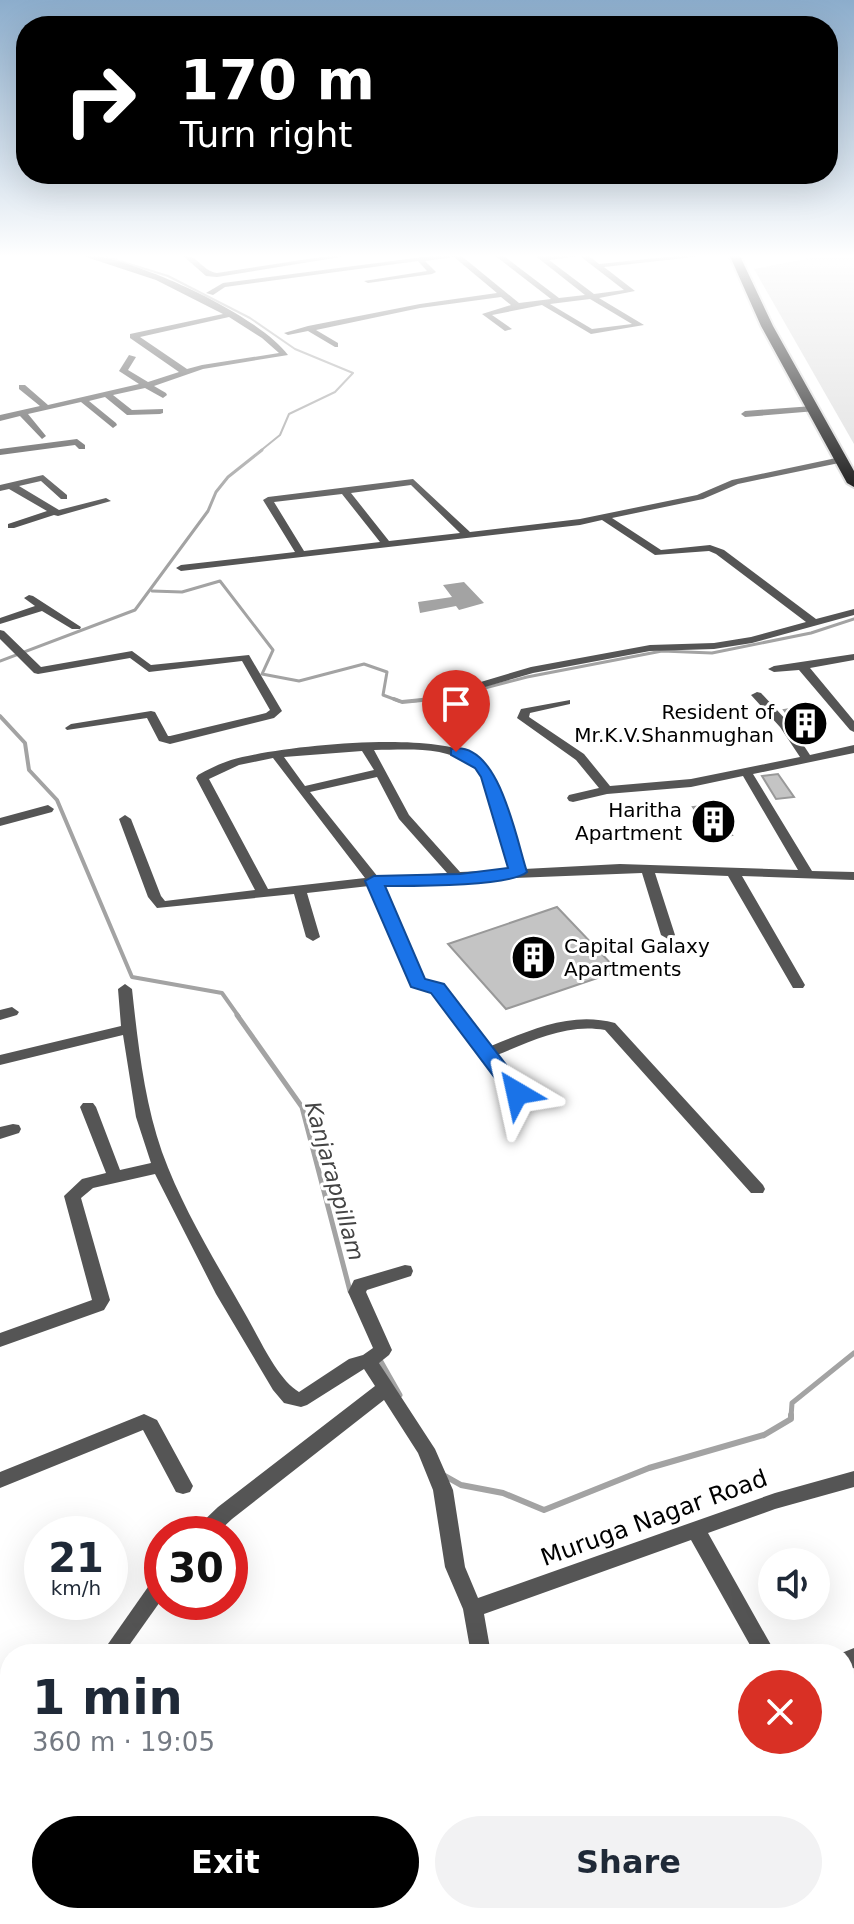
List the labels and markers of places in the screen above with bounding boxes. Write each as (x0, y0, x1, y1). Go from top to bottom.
pin (422, 670, 490, 752)
place label: Resident of Mr.K.V.Shanmughan (574, 700, 775, 747)
building icon: Resident of Mr.K.V.Shanmughan (781, 700, 829, 748)
building icon: Haritha Apartment (689, 797, 737, 845)
place label: Haritha Apartment (575, 798, 682, 845)
building icon: Capital Galaxy Apartments (509, 934, 557, 982)
place label: Capital Galaxy Apartments (564, 934, 710, 981)

